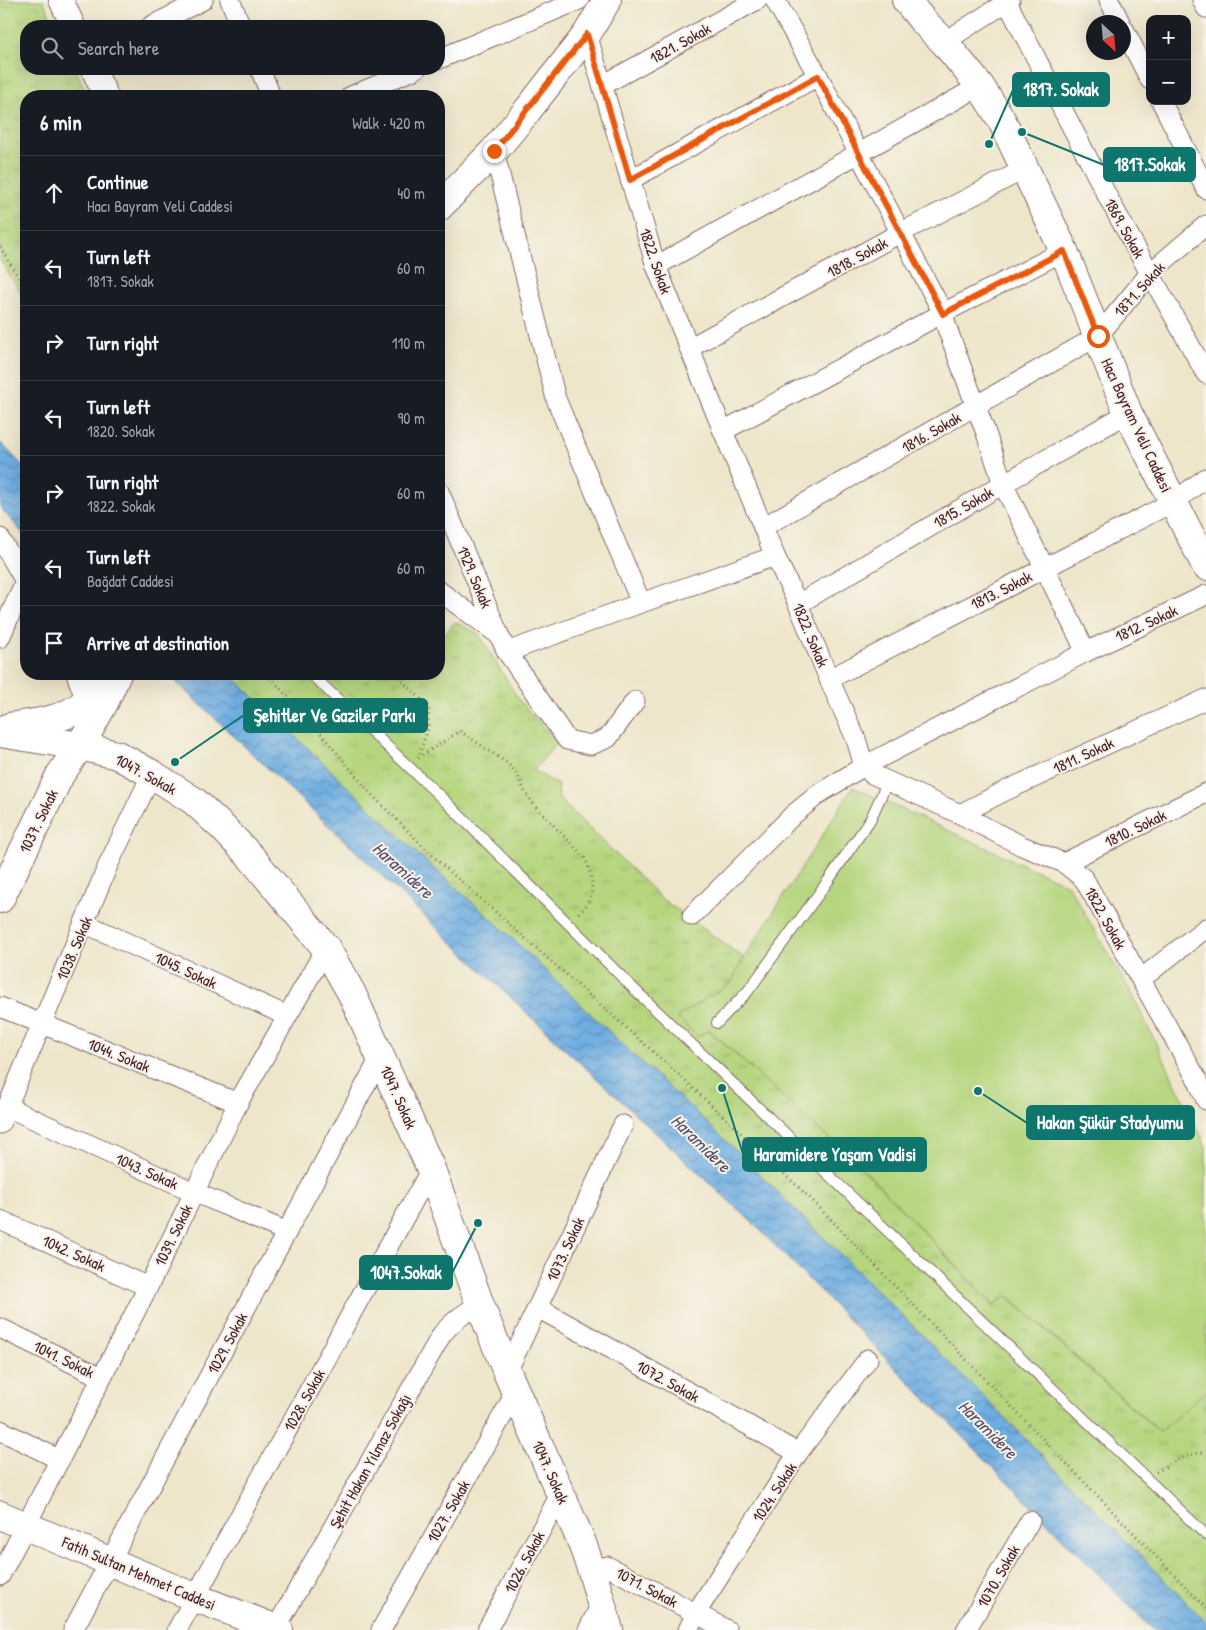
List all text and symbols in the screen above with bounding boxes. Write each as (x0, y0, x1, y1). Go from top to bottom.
north arrow (1086, 15, 1131, 60)
map controls (1146, 15, 1191, 105)
button: + (1146, 15, 1191, 60)
street label: 1821. Sokak (646, 17, 715, 69)
search box (20, 20, 445, 75)
icon: search (38, 34, 66, 62)
text: Search here (78, 35, 159, 61)
button: − (1146, 60, 1191, 105)
callout: 1817. Sokak (1013, 73, 1109, 106)
text: 1817. Sokak (1023, 77, 1099, 102)
text: 6 min (40, 108, 82, 137)
text: Walk · 420 m (352, 112, 425, 134)
route end (483, 140, 506, 163)
callout: 1817.Sokak (1104, 148, 1195, 181)
text: 1817.Sokak (1114, 152, 1186, 177)
text: Continue (87, 169, 148, 195)
icon: ahead (40, 179, 68, 207)
text: 40 m (397, 182, 425, 204)
street label: 1869. Sokak (1100, 194, 1151, 262)
text: Hacı Bayram Veli Caddesi (87, 195, 233, 217)
street label: 1822. Sokak (635, 225, 678, 297)
street label: 1818. Sokak (823, 231, 891, 283)
text: Turn left (87, 244, 150, 270)
icon: left (40, 254, 68, 282)
text: 60 m (397, 257, 425, 279)
street label: 1871. Sokak (1108, 257, 1170, 321)
text: 1817. Sokak (87, 270, 154, 292)
route start (1087, 325, 1110, 348)
icon: right (40, 329, 68, 357)
text: Turn right (87, 330, 158, 356)
text: 110 m (392, 332, 425, 354)
street label: Hacı Bayram Veli Caddesi (1096, 354, 1178, 496)
text: Turn left (87, 394, 150, 420)
icon: left (40, 404, 68, 432)
street label: 1816. Sokak (897, 406, 965, 458)
text: 90 m (397, 407, 425, 429)
text: 1820. Sokak (87, 420, 155, 442)
text: Turn right (87, 469, 158, 495)
icon: right (40, 479, 68, 507)
street label: 1815. Sokak (929, 481, 997, 533)
text: 60 m (397, 482, 425, 504)
text: 1822. Sokak (87, 495, 155, 517)
street label: 1929. Sokak (452, 543, 498, 612)
text: Turn left (87, 544, 150, 570)
icon: left (40, 554, 68, 582)
text: 60 m (397, 557, 425, 579)
street label: 1813. Sokak (967, 565, 1036, 615)
text: Bağdat Caddesi (87, 570, 174, 592)
street label: 1822. Sokak (788, 599, 835, 671)
street label: 1812. Sokak (1111, 599, 1181, 647)
icon: arrive (40, 629, 68, 657)
text: Arrive at destination (87, 630, 229, 656)
callout: Şehitler Ve Gaziler Parkı (244, 699, 427, 732)
text: Şehitler Ve Gaziler Parkı (254, 703, 416, 728)
street label: 1811. Sokak (1049, 731, 1117, 779)
street label: 1047. Sokak (111, 748, 181, 800)
street label: 1037. Sokak (13, 785, 63, 857)
street label: 1810. Sokak (1100, 803, 1170, 852)
water label: Haramidere (367, 836, 439, 905)
street label: 1822. Sokak (1080, 883, 1132, 953)
street label: 1038. Sokak (51, 912, 97, 983)
street label: 1045. Sokak (151, 946, 221, 994)
street label: 1044. Sokak (85, 1033, 154, 1078)
street label: 1047. Sokak (375, 1062, 423, 1133)
callout: Hakan Şükür Stadyumu (1027, 1106, 1194, 1139)
water label: Haramidere (666, 1108, 737, 1178)
text: Hakan Şükür Stadyumu (1037, 1110, 1184, 1136)
callout: Haramidere Yaşam Vadisi (743, 1138, 926, 1171)
text: Haramidere Yaşam Vadisi (754, 1142, 916, 1167)
street label: 1043. Sokak (112, 1147, 182, 1195)
street label: 1039. Sokak (149, 1200, 198, 1270)
street label: 1073. Sokak (541, 1213, 590, 1285)
street label: 1042. Sokak (39, 1229, 109, 1277)
callout: 1047.Sokak (360, 1256, 452, 1289)
text: 1047.Sokak (370, 1260, 442, 1285)
street label: 1029. Sokak (202, 1308, 253, 1378)
street label: 1041. Sokak (30, 1335, 98, 1383)
street label: 1072. Sokak (633, 1355, 704, 1407)
street label: 1028. Sokak (278, 1365, 330, 1435)
street label: Şehit Hakan Yılmaz Sokağı (324, 1390, 416, 1532)
water label: Haramidere (953, 1394, 1024, 1465)
street label: 1047. Sokak (527, 1437, 575, 1508)
street label: 1024. Sokak (747, 1458, 802, 1526)
street label: 1027. Sokak (421, 1475, 475, 1546)
street label: 1026. Sokak (498, 1527, 550, 1597)
street label: Fatih Sultan Mehmet Caddesi (58, 1530, 219, 1615)
street label: 1070. Sokak (971, 1541, 1025, 1611)
street label: 1071. Sokak (612, 1562, 682, 1613)

